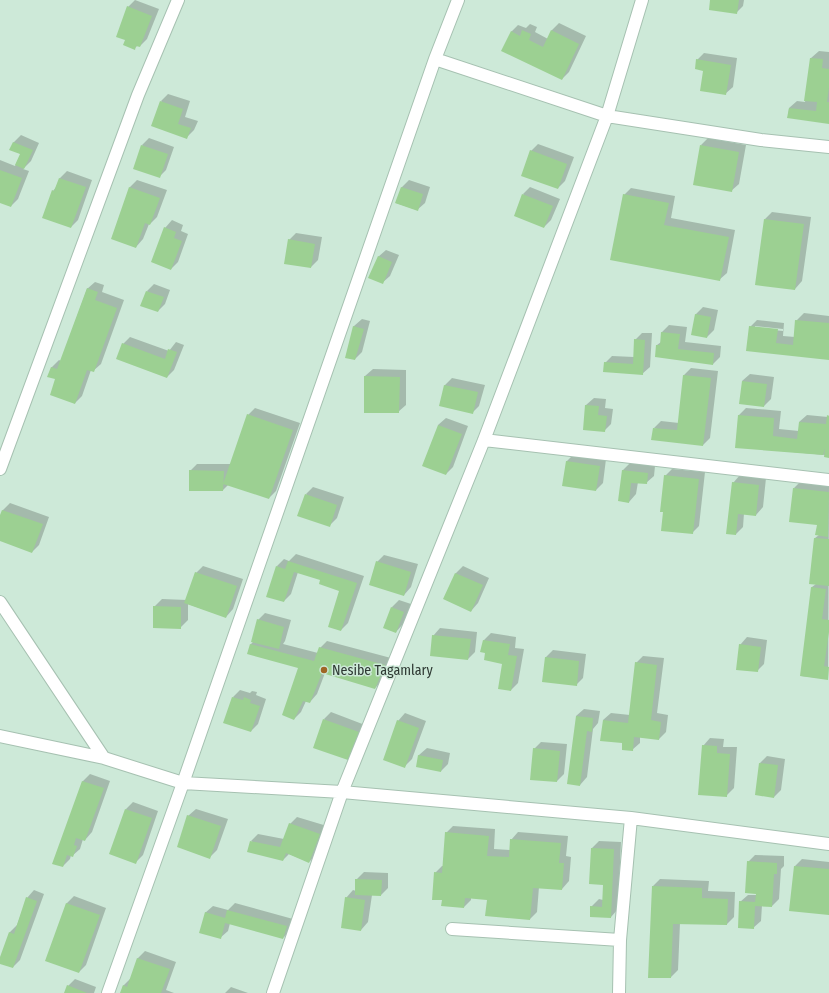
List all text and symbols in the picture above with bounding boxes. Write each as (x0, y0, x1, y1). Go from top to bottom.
place label: Nesibe Tagamlary (332, 662, 433, 679)
marker: Nesibe Tagamlary (319, 665, 329, 675)

